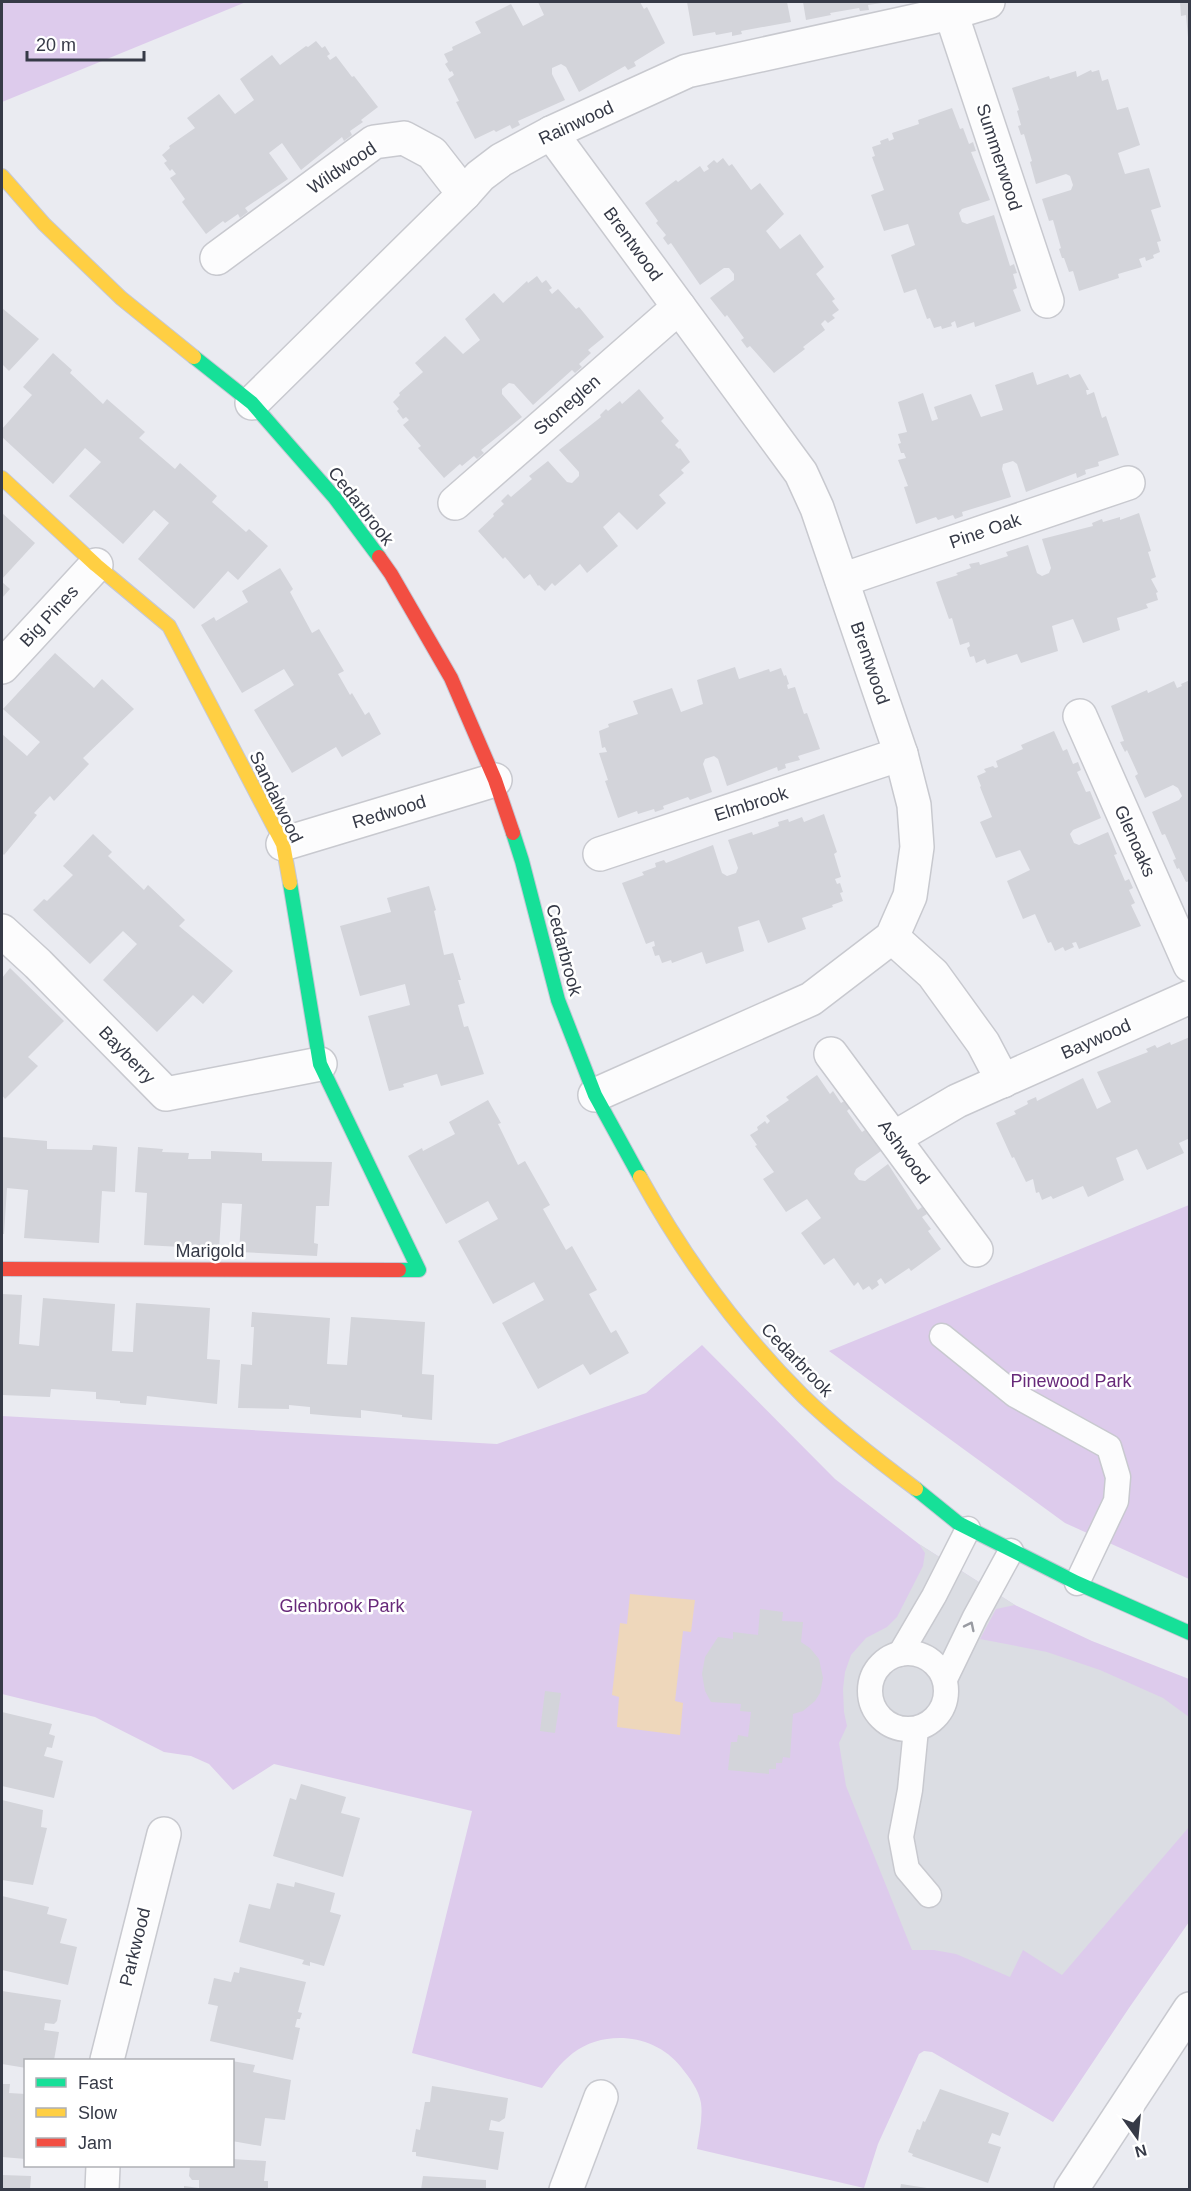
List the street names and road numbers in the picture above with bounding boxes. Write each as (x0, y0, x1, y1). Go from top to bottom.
street label: Rainwood (535, 97, 617, 149)
street label: Summerwood (972, 101, 1026, 213)
street label: Wildwood (304, 138, 380, 198)
street label: Brentwood (600, 203, 666, 285)
street label: Stoneglen (530, 371, 604, 439)
street label: Cedarbrook (324, 463, 398, 550)
street label: Pine Oak (947, 509, 1024, 553)
street label: Big Pines (16, 581, 82, 651)
street label: Brentwood (847, 619, 893, 707)
street label: Sandalwood (245, 748, 307, 846)
street label: Elmbrook (712, 782, 791, 825)
street label: Redwood (350, 791, 428, 833)
street label: Glenoaks (1110, 802, 1160, 880)
street label: Cedarbrook (542, 902, 586, 999)
street label: Baywood (1058, 1015, 1134, 1063)
street label: Bayberry (95, 1022, 159, 1088)
street label: Ashwood (874, 1116, 934, 1188)
street label: Marigold (175, 1241, 245, 1261)
street label: Cedarbrook (757, 1319, 838, 1401)
street label: Parkwood (116, 1906, 154, 1988)

